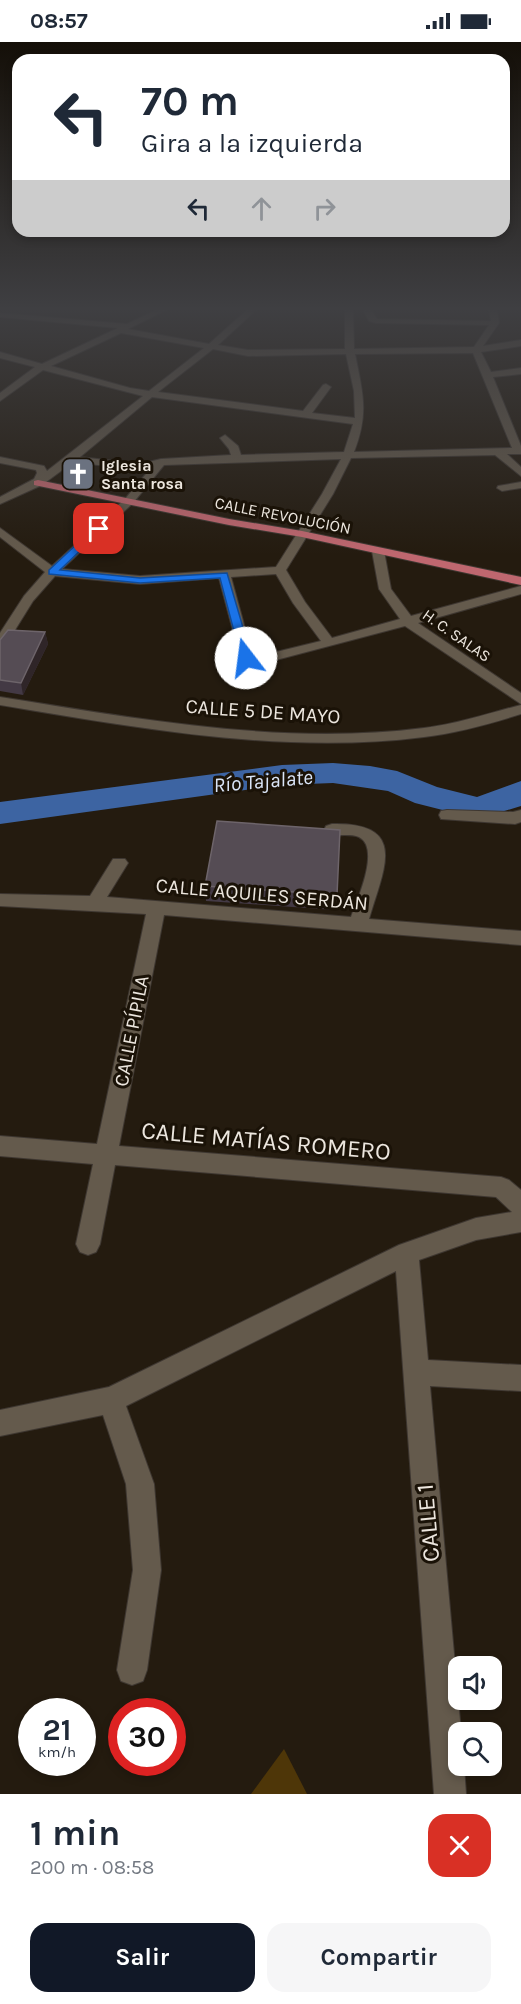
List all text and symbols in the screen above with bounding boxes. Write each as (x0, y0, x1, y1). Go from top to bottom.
text: 08:57 (30, 8, 88, 34)
text: 70 m (141, 76, 239, 126)
icon: left (42, 78, 120, 156)
text: Gira a la izquierda (141, 127, 363, 159)
icon: left (182, 192, 215, 225)
icon: ahead (245, 192, 278, 225)
icon: right (308, 192, 341, 225)
church icon: Iglesia Santa rosa (60, 456, 96, 492)
place label: Iglesia Santa rosa (101, 456, 183, 493)
street label: CALLE REVOLUCIÓN (213, 493, 353, 538)
pin (73, 503, 124, 554)
icon: arrive (82, 512, 115, 545)
street label: H. C. SALAS (419, 605, 495, 666)
position arrow (214, 626, 278, 690)
street label: CALLE 5 DE MAYO (185, 695, 341, 728)
water label: Río Tajalate (212, 765, 314, 797)
street label: CALLE AQUILES SERDÁN (155, 873, 369, 915)
street label: CALLE PÍPILA (108, 973, 154, 1089)
street label: CALLE MATÍAS ROMERO (140, 1115, 392, 1166)
street label: CALLE 1 (411, 1483, 445, 1563)
map controls (448, 1656, 502, 1776)
button: sound (448, 1656, 502, 1710)
speed limit sign: 30 (108, 1698, 186, 1776)
text: 21 (43, 1712, 71, 1748)
button: search (448, 1722, 502, 1776)
text: km/h (38, 1743, 76, 1761)
text: 1 min (30, 1812, 120, 1854)
button: close (428, 1814, 491, 1877)
text: 200 m · 08:58 (30, 1856, 154, 1879)
button: Salir (30, 1923, 255, 1992)
button: Compartir (267, 1923, 491, 1992)

